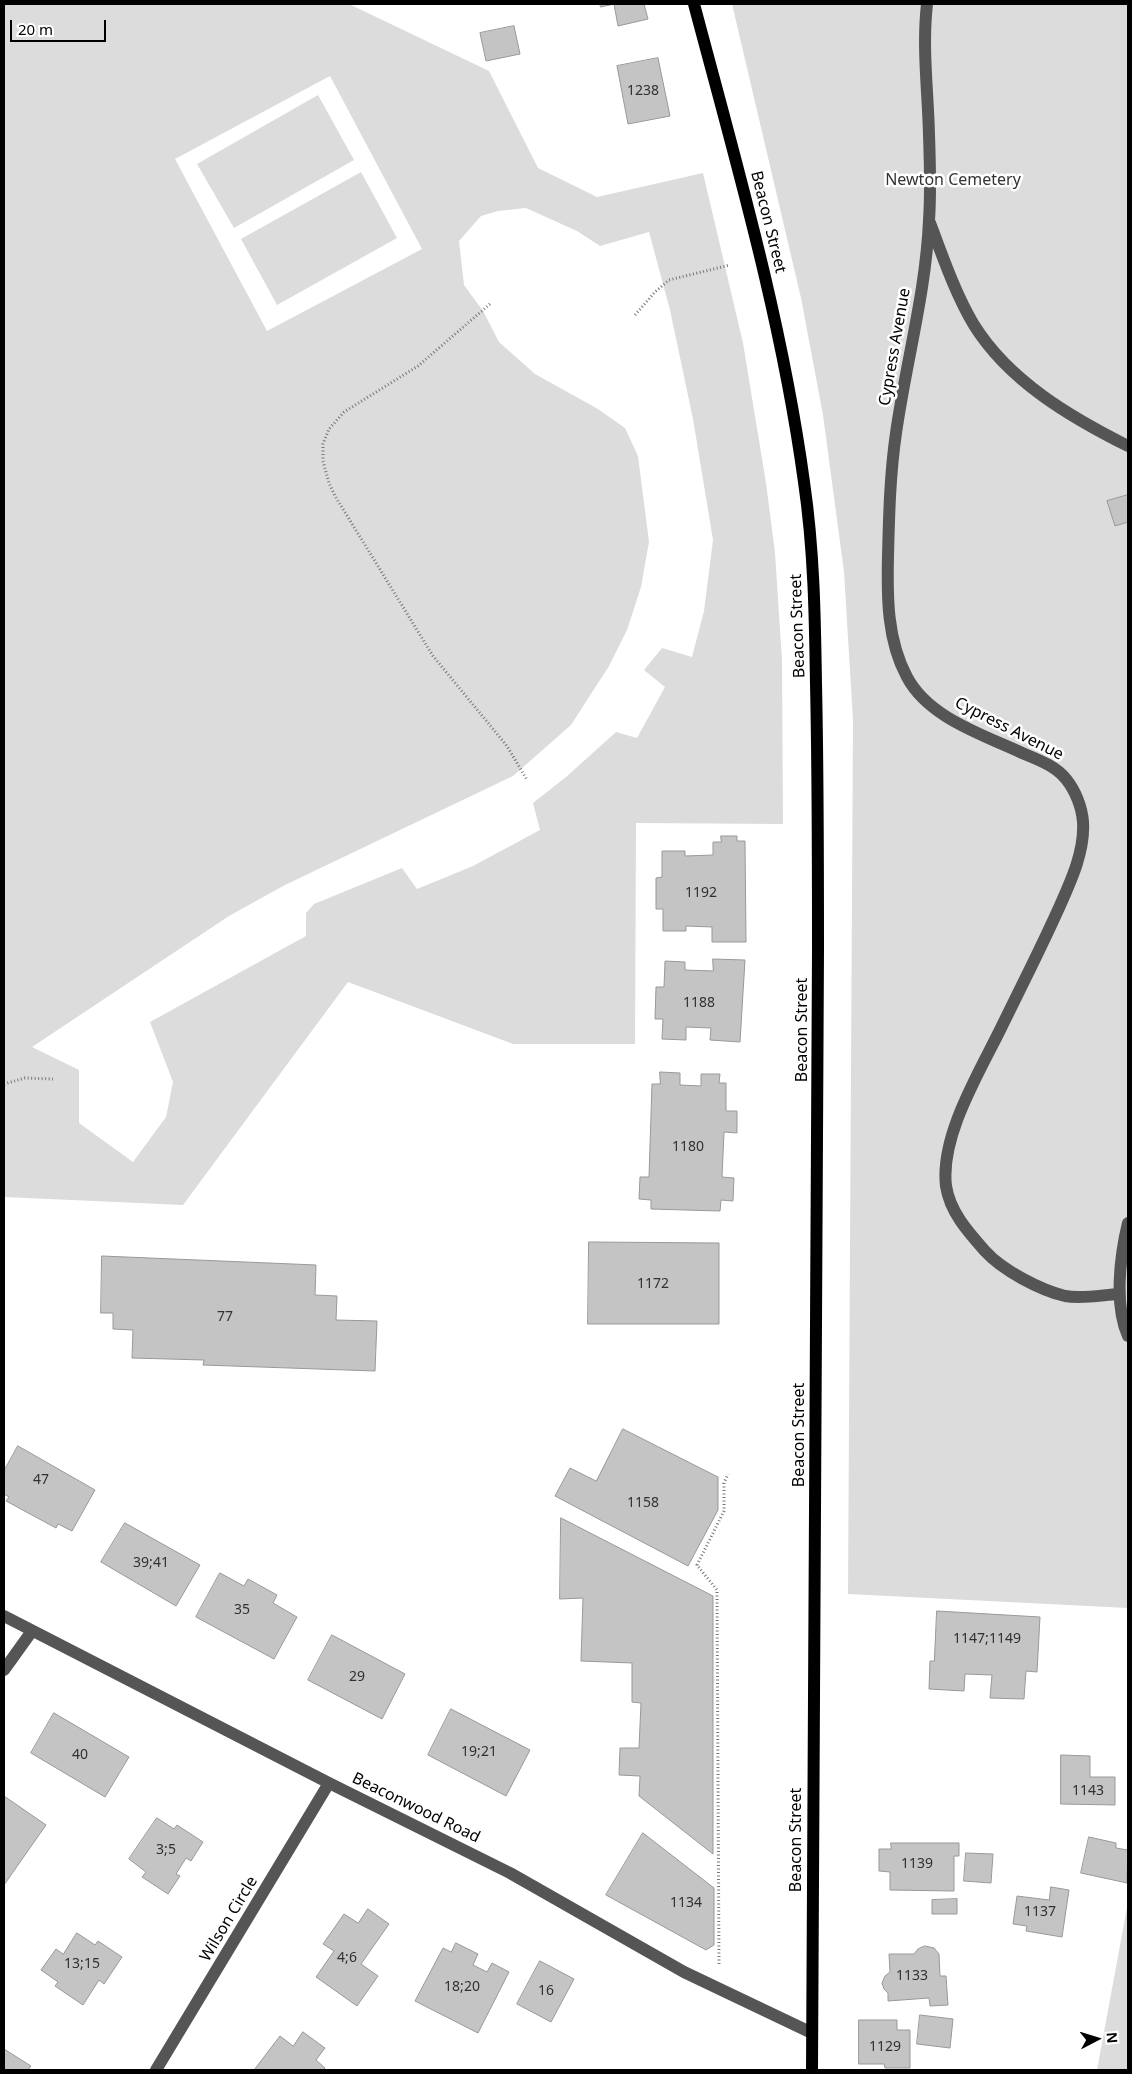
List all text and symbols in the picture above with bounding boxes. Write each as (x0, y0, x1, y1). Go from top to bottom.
scale bar (12, 10, 109, 42)
text: 20 m (18, 19, 53, 39)
house number: 1238 (627, 83, 659, 99)
street label: Beacon Street (746, 169, 790, 275)
park label: Newton Cemetery (885, 170, 1021, 190)
street label: Cypress Avenue (875, 287, 915, 407)
street label: Beacon Street (787, 573, 809, 679)
street label: Cypress Avenue (952, 693, 1066, 765)
house number: 1192 (685, 885, 717, 901)
street label: Beacon Street (792, 978, 812, 1082)
house number: 1188 (683, 995, 715, 1011)
house number: 1180 (672, 1139, 704, 1155)
house number: 1172 (637, 1276, 669, 1292)
house number: 77 (217, 1309, 233, 1325)
street label: Beacon Street (789, 1383, 809, 1487)
house number: 47 (33, 1472, 49, 1488)
house number: 1158 (627, 1495, 659, 1511)
house number: 39;41 (133, 1555, 169, 1571)
house number: 35 (234, 1602, 250, 1618)
house number: 1147;1149 (953, 1631, 1021, 1647)
house number: 29 (349, 1669, 365, 1685)
house number: 19;21 (461, 1744, 497, 1760)
house number: 40 (72, 1747, 88, 1763)
street label: Beaconwood Road (349, 1769, 483, 1847)
house number: 1143 (1072, 1783, 1104, 1799)
street label: Beacon Street (786, 1788, 806, 1892)
house number: 3;5 (156, 1842, 176, 1858)
house number: 1139 (901, 1856, 933, 1872)
street label: Wilson Circle (196, 1873, 262, 1965)
house number: 1134 (670, 1895, 702, 1911)
house number: 1137 (1024, 1904, 1056, 1920)
house number: 4;6 (337, 1950, 357, 1966)
house number: 13;15 (64, 1956, 100, 1972)
house number: 1133 (896, 1968, 928, 1984)
house number: 18;20 (444, 1979, 480, 1995)
house number: 16 (538, 1983, 554, 1999)
north arrow (1072, 2014, 1122, 2064)
text: N (1102, 2031, 1122, 2044)
house number: 1129 (869, 2039, 901, 2055)

